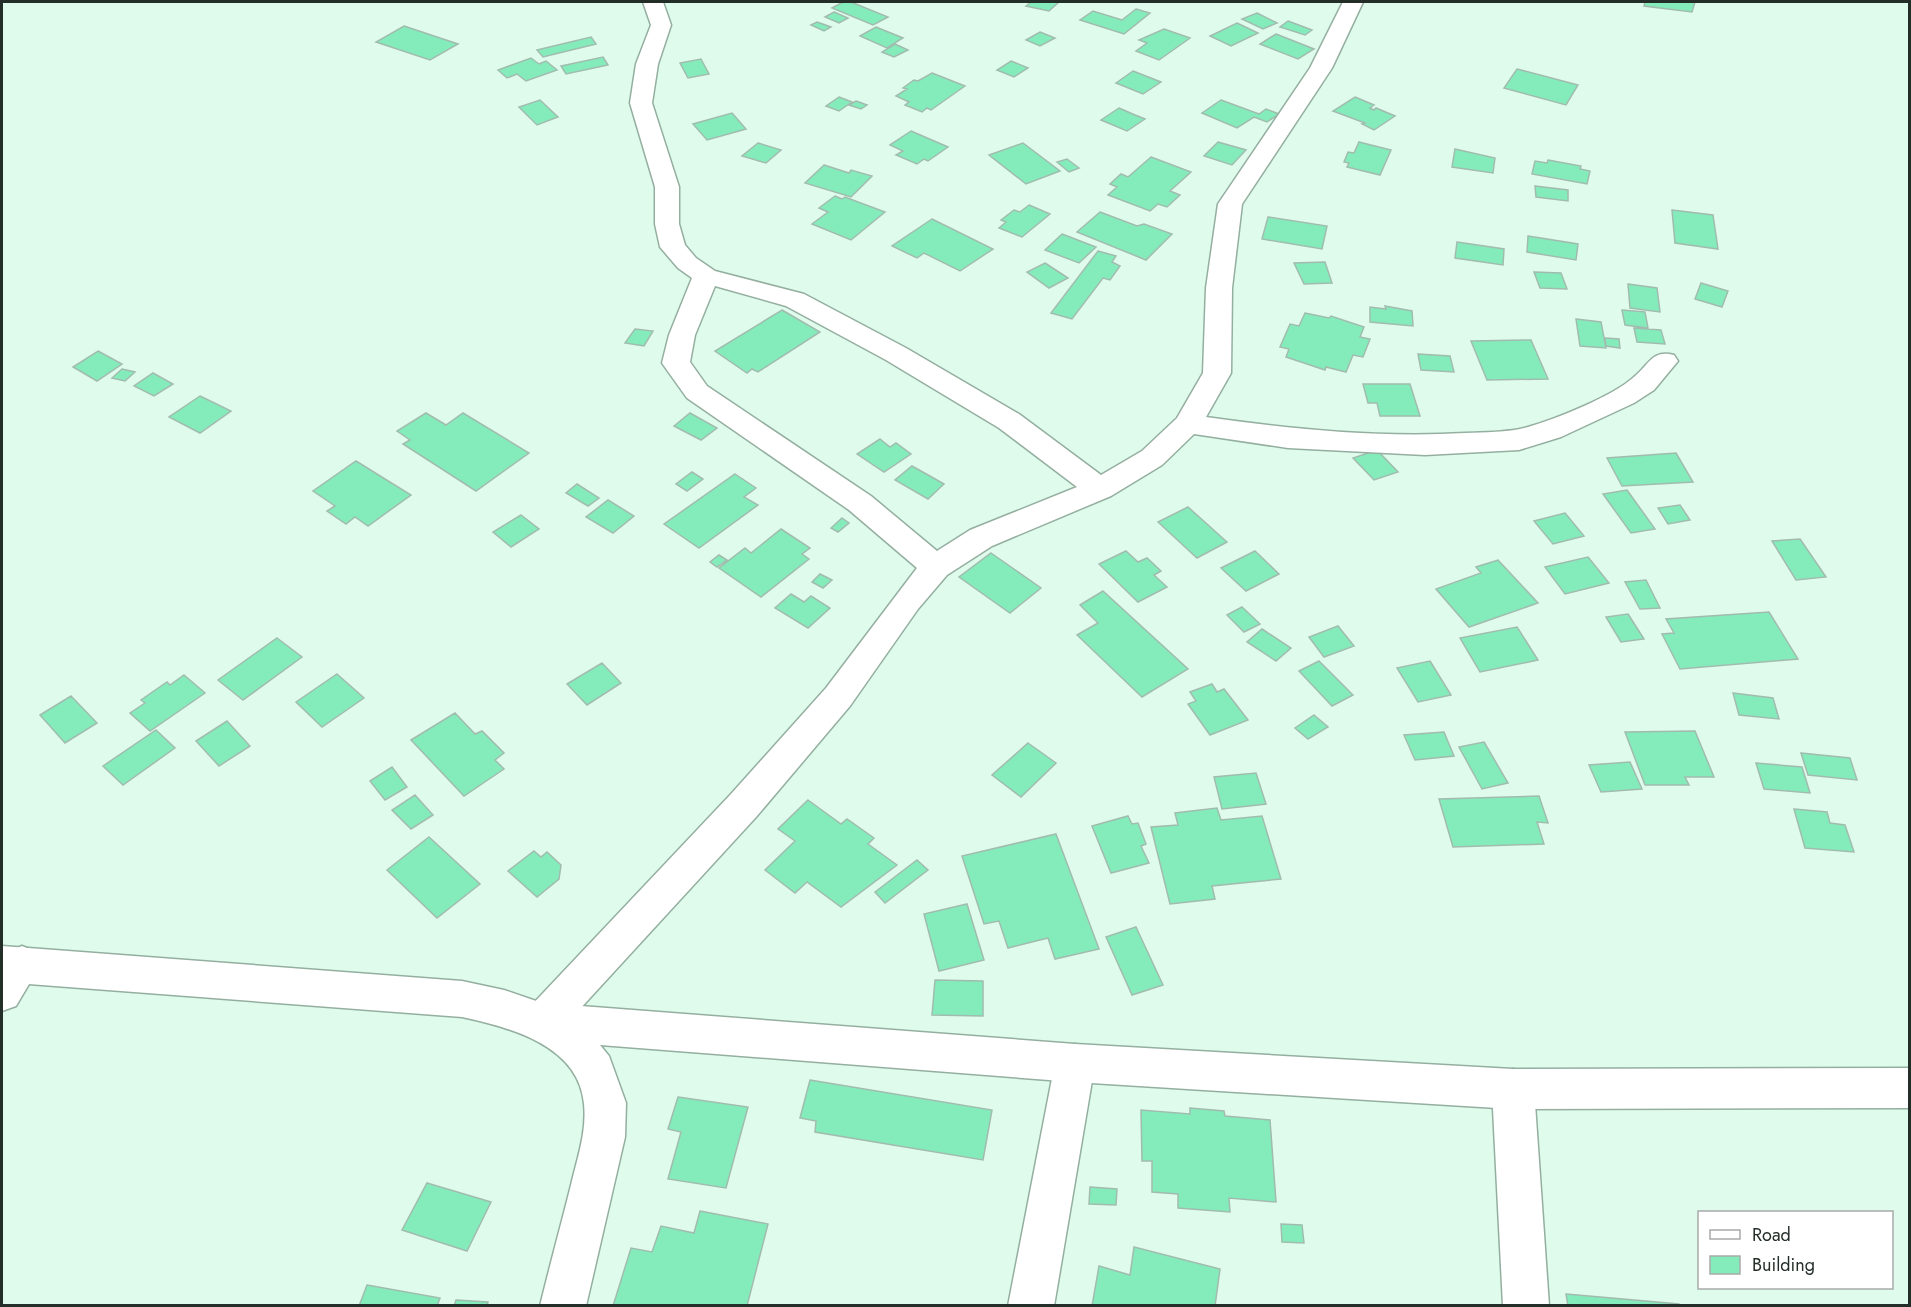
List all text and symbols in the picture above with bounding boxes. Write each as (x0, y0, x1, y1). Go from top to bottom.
legend (1698, 1211, 1893, 1289)
text: Road (1752, 1222, 1791, 1248)
text: Building (1752, 1252, 1815, 1278)

